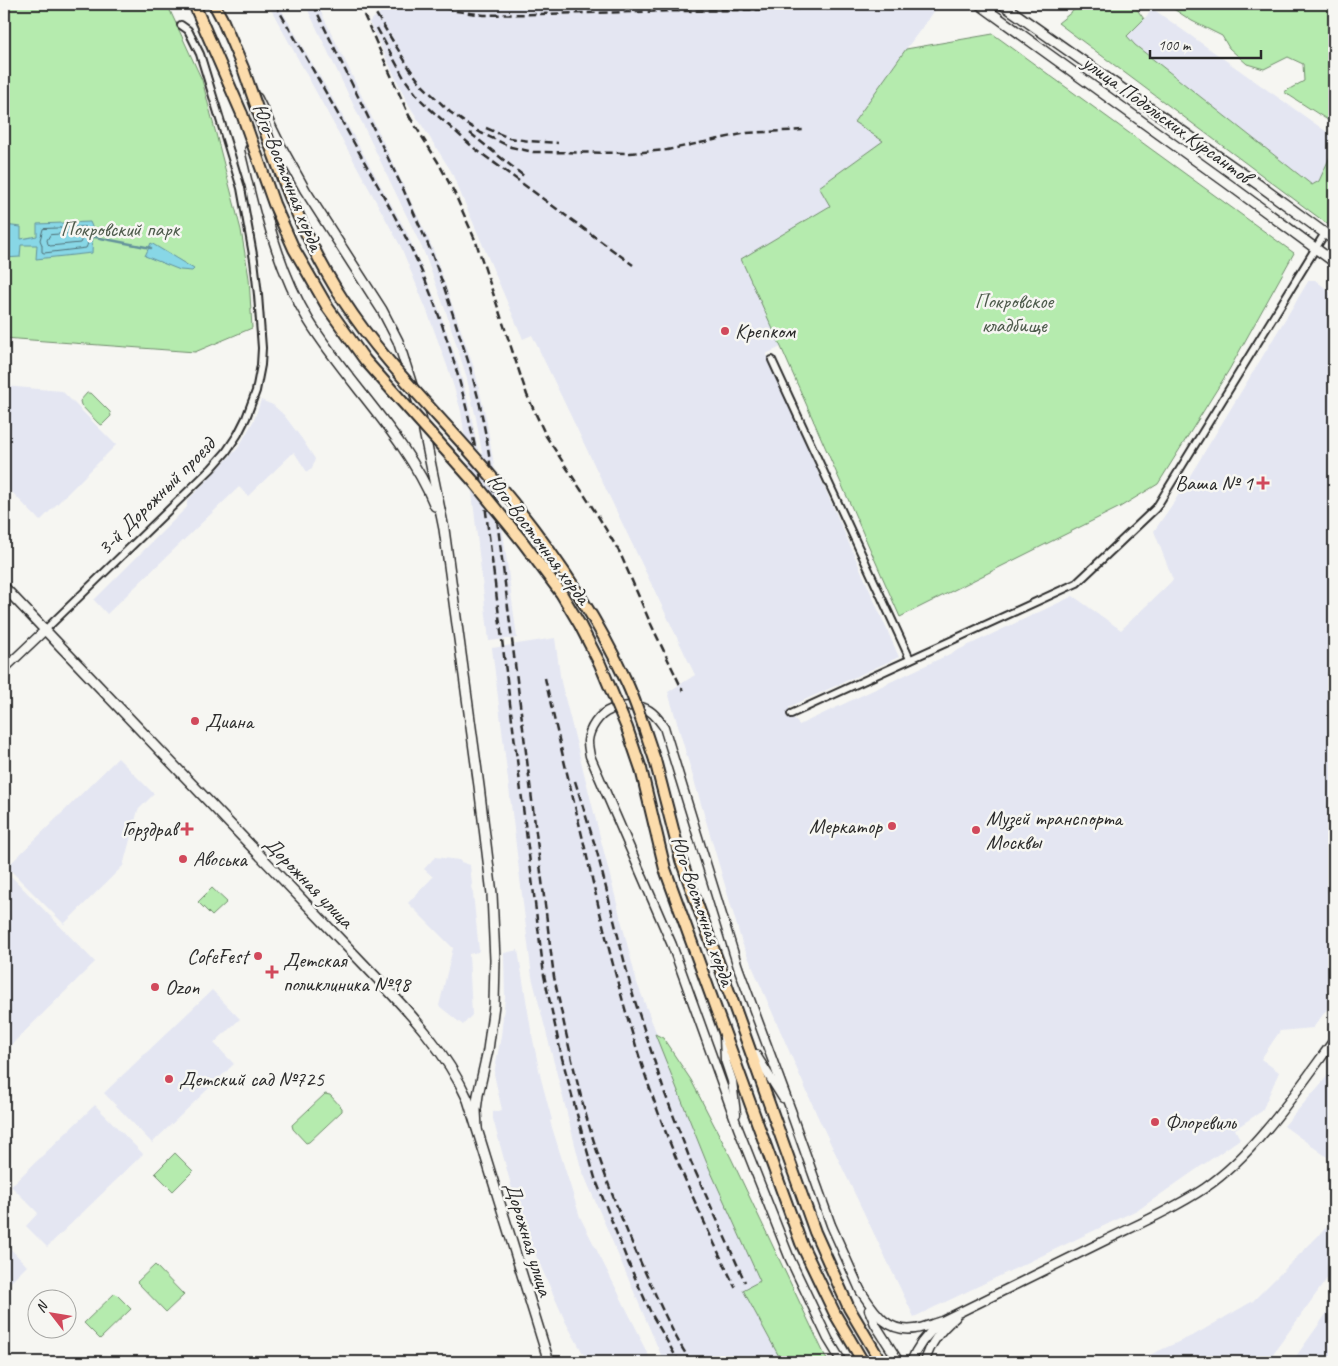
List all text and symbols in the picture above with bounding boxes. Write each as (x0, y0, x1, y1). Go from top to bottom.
scale bar (1150, 28, 1262, 60)
text: 100 m (1158, 36, 1192, 55)
street label: улица Подольских Курсантов (1076, 48, 1260, 192)
street label: Юго-Восточная хорда (247, 100, 330, 257)
park label: Покровский парк (61, 216, 181, 242)
park label: Покровское кладбище (975, 288, 1055, 338)
place label: Крепком (735, 318, 796, 344)
marker: Крепком (719, 325, 731, 337)
street label: 3-й Дорожный проезд (92, 430, 222, 560)
street label: Юго-Восточная хорда (482, 469, 598, 611)
place label: Ваша № 1 (1175, 470, 1255, 496)
marker: Ваша № 1 (1257, 477, 1269, 489)
place label: Диана (205, 708, 256, 734)
marker: Диана (189, 715, 201, 727)
place label: Музей транспорта Москвы (986, 805, 1124, 855)
place label: Меркатор (809, 813, 883, 839)
place label: Горздрав (122, 816, 181, 842)
marker: Меркатор (886, 820, 898, 832)
marker: Горздрав (181, 823, 193, 835)
marker: Музей транспорта Москвы (970, 824, 982, 836)
street label: Дорожная улица (259, 831, 361, 935)
street label: Юго-Восточная хорда (665, 833, 742, 991)
place label: Авоська (193, 846, 248, 872)
marker: Авоська (177, 853, 189, 865)
place label: CofeFest (187, 943, 251, 969)
place label: Детская поликлиника №98 (283, 947, 412, 997)
marker: CofeFest (252, 950, 264, 962)
marker: Детская поликлиника №98 (265, 965, 279, 979)
place label: Ozon (165, 974, 200, 1000)
marker: Ozon (149, 981, 161, 993)
place label: Детский сад №725 (179, 1066, 325, 1092)
marker: Детский сад №725 (163, 1073, 175, 1085)
place label: Флоревиль (1165, 1109, 1237, 1135)
marker: Флоревиль (1149, 1116, 1161, 1128)
street label: Дорожная улица (499, 1179, 559, 1301)
north arrow (28, 1288, 78, 1338)
text: N (32, 1297, 52, 1316)

